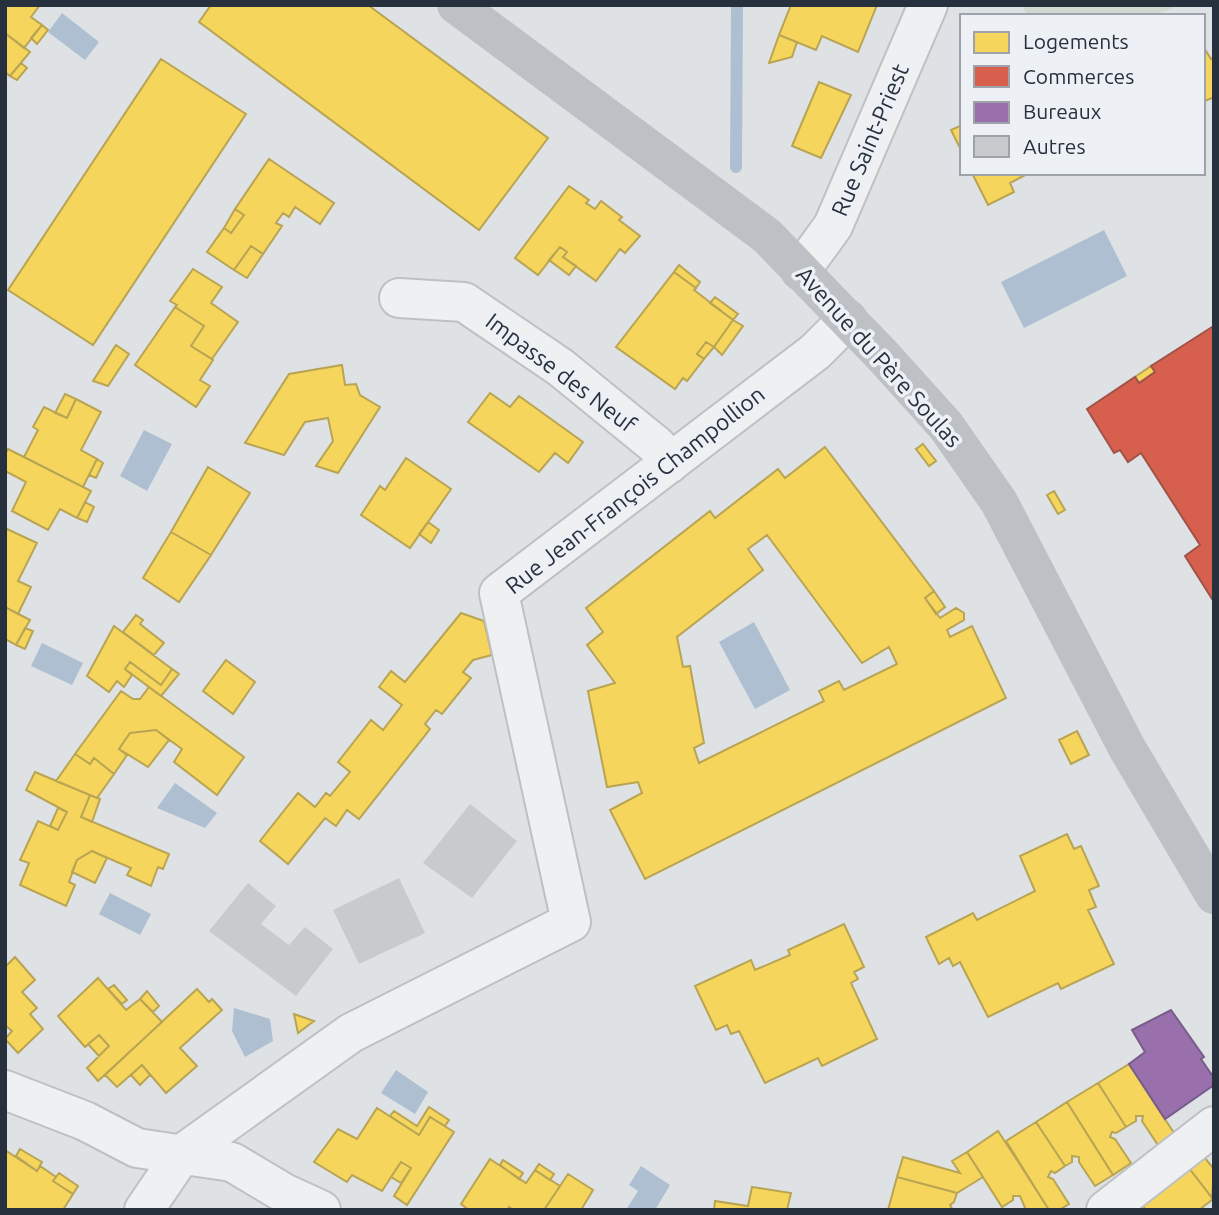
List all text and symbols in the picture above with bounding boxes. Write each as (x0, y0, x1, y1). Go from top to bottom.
legend (960, 14, 1205, 175)
text: Logements (1023, 29, 1129, 53)
street label: Rue Saint-Priest (826, 60, 913, 220)
text: Commerces (1023, 64, 1134, 88)
text: Bureaux (1023, 99, 1102, 123)
text: Autres (1023, 134, 1086, 158)
street label: Avenue du Père Soulas (792, 261, 967, 452)
street label: Impasse des Neuf (481, 308, 641, 437)
street label: Rue Jean-François Champollion (500, 381, 769, 598)

